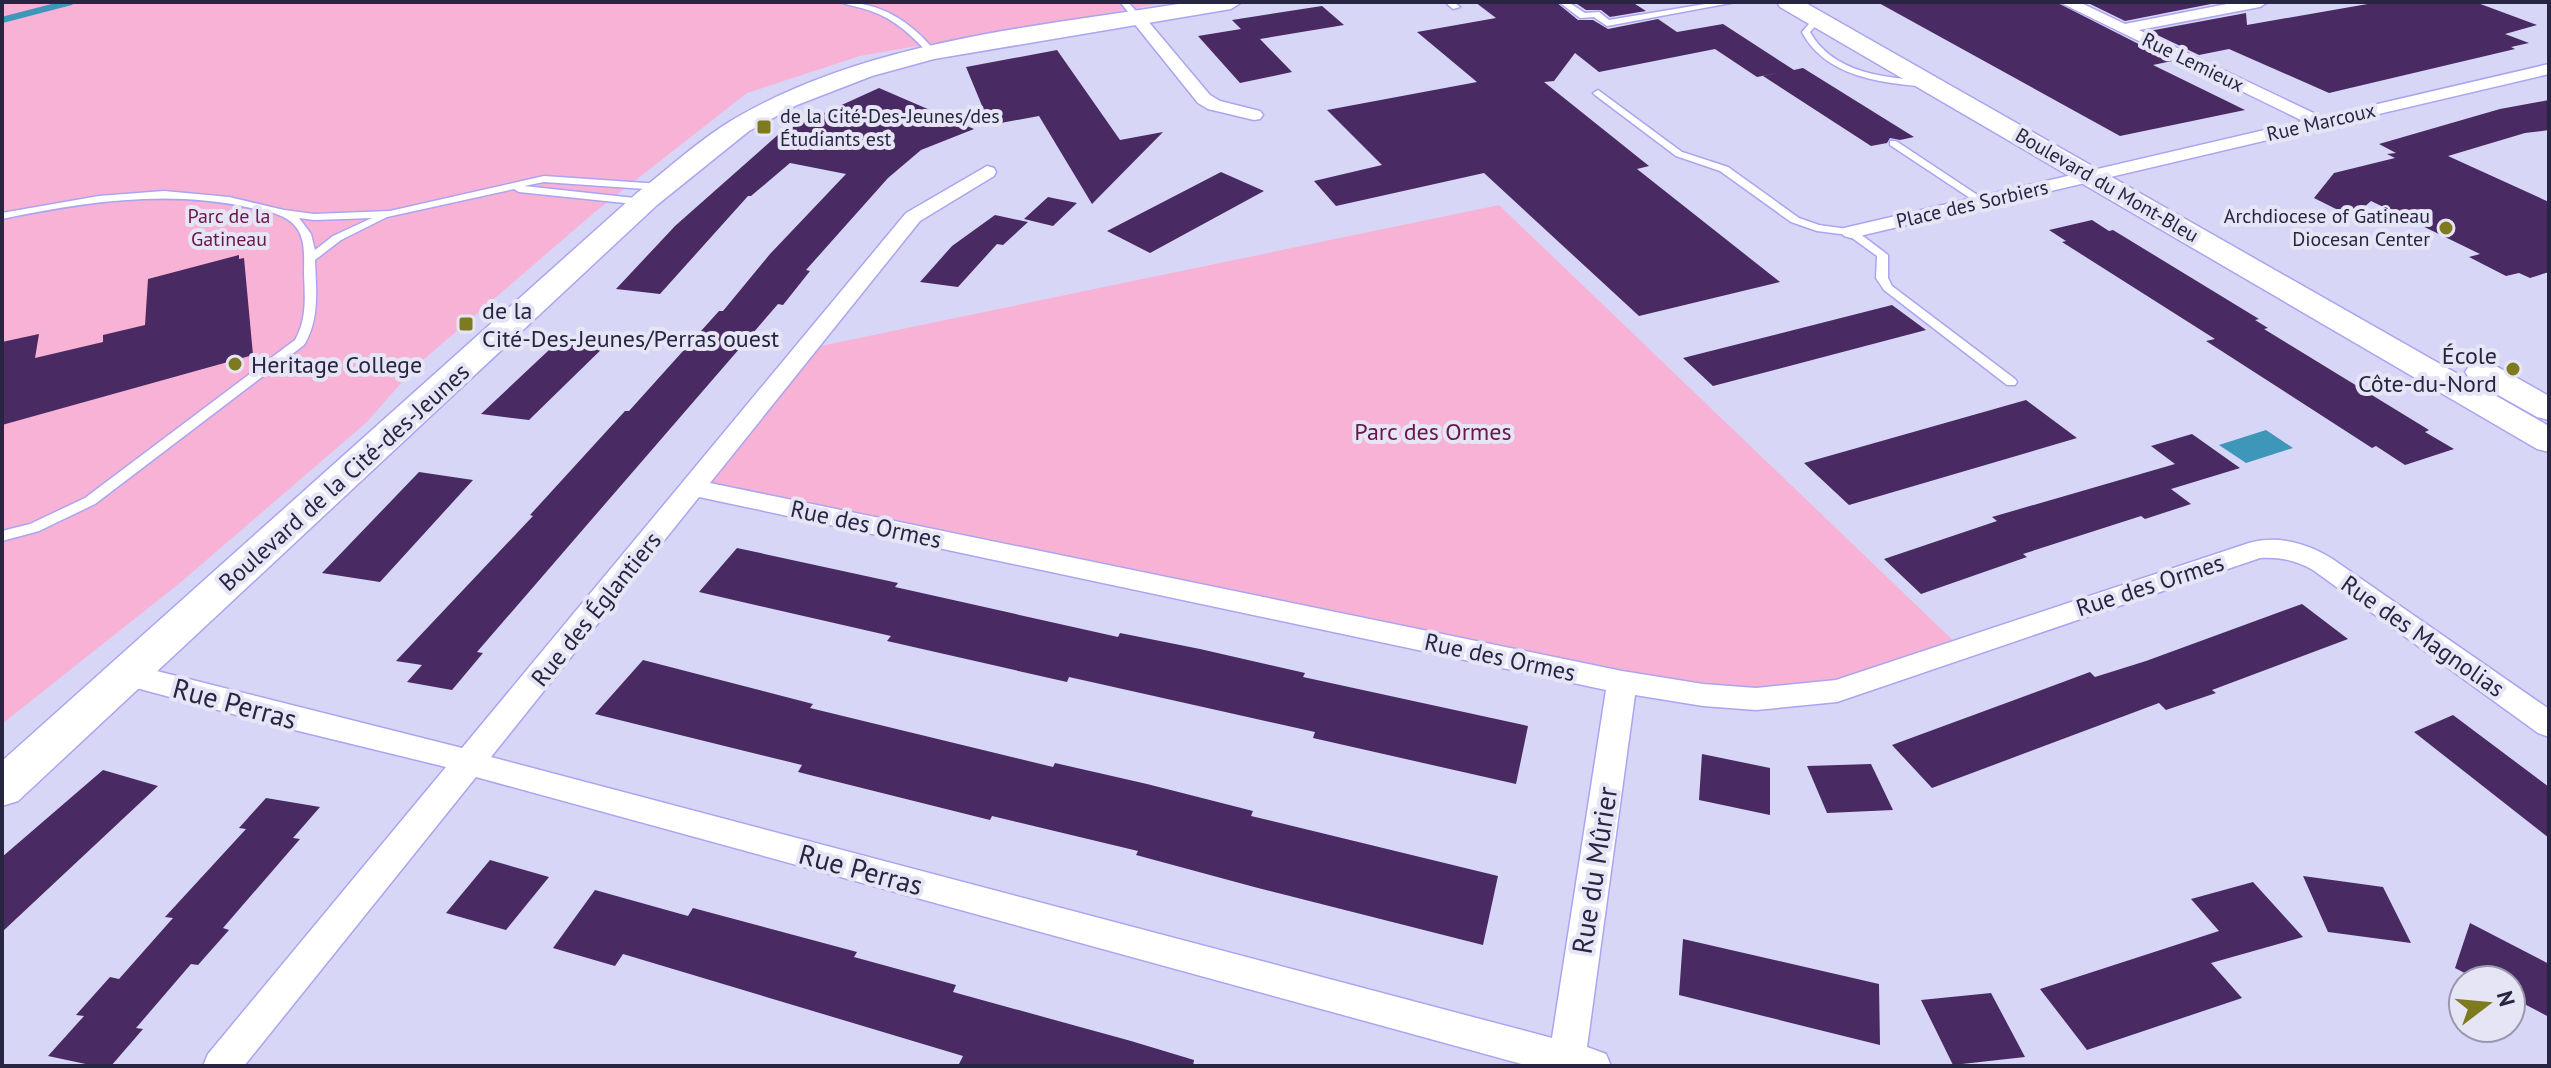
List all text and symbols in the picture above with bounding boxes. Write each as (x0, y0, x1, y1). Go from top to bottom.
street label: Rue Lemieux (2138, 26, 2248, 98)
street label: Rue Marcoux (2264, 97, 2378, 147)
place label: de la Cité-Des-Jeunes/des Étudiants est (780, 103, 1000, 152)
marker: de la Cité-Des-Jeunes/des Étudiants est (755, 118, 773, 136)
street label: Boulevard du Mont-Bleu (2011, 122, 2203, 248)
street label: Place des Sorbiers (1893, 174, 2051, 234)
park label: Parc de la Gatineau (187, 203, 271, 252)
place label: Archdiocese of Gatineau Diocesan Center (2224, 203, 2430, 252)
marker: Archdiocese of Gatineau Diocesan Center (2437, 219, 2455, 237)
place label: de la Cité-Des-Jeunes/Perras ouest (482, 295, 779, 354)
marker: de la Cité-Des-Jeunes/Perras ouest (457, 315, 475, 333)
place label: École Côte-du-Nord (2358, 340, 2497, 399)
place label: Heritage College (251, 349, 422, 380)
marker: Heritage College (226, 355, 244, 373)
street label: Boulevard de la Cité-des-Jeunes (212, 356, 476, 598)
marker: École Côte-du-Nord (2504, 360, 2522, 378)
park label: Parc des Ormes (1354, 416, 1512, 447)
street label: Rue des Ormes (788, 493, 944, 555)
street label: Rue des Églantiers (524, 525, 668, 693)
street label: Rue des Ormes (2072, 547, 2228, 623)
street label: Rue des Magnolias (2335, 568, 2511, 704)
street label: Rue des Ormes (1422, 626, 1578, 688)
street label: Rue Perras (169, 669, 301, 737)
street label: Rue du Mûrier (1563, 783, 1626, 956)
street label: Rue Perras (795, 835, 927, 903)
north arrow (2447, 964, 2527, 1044)
text: N (2491, 988, 2522, 1009)

